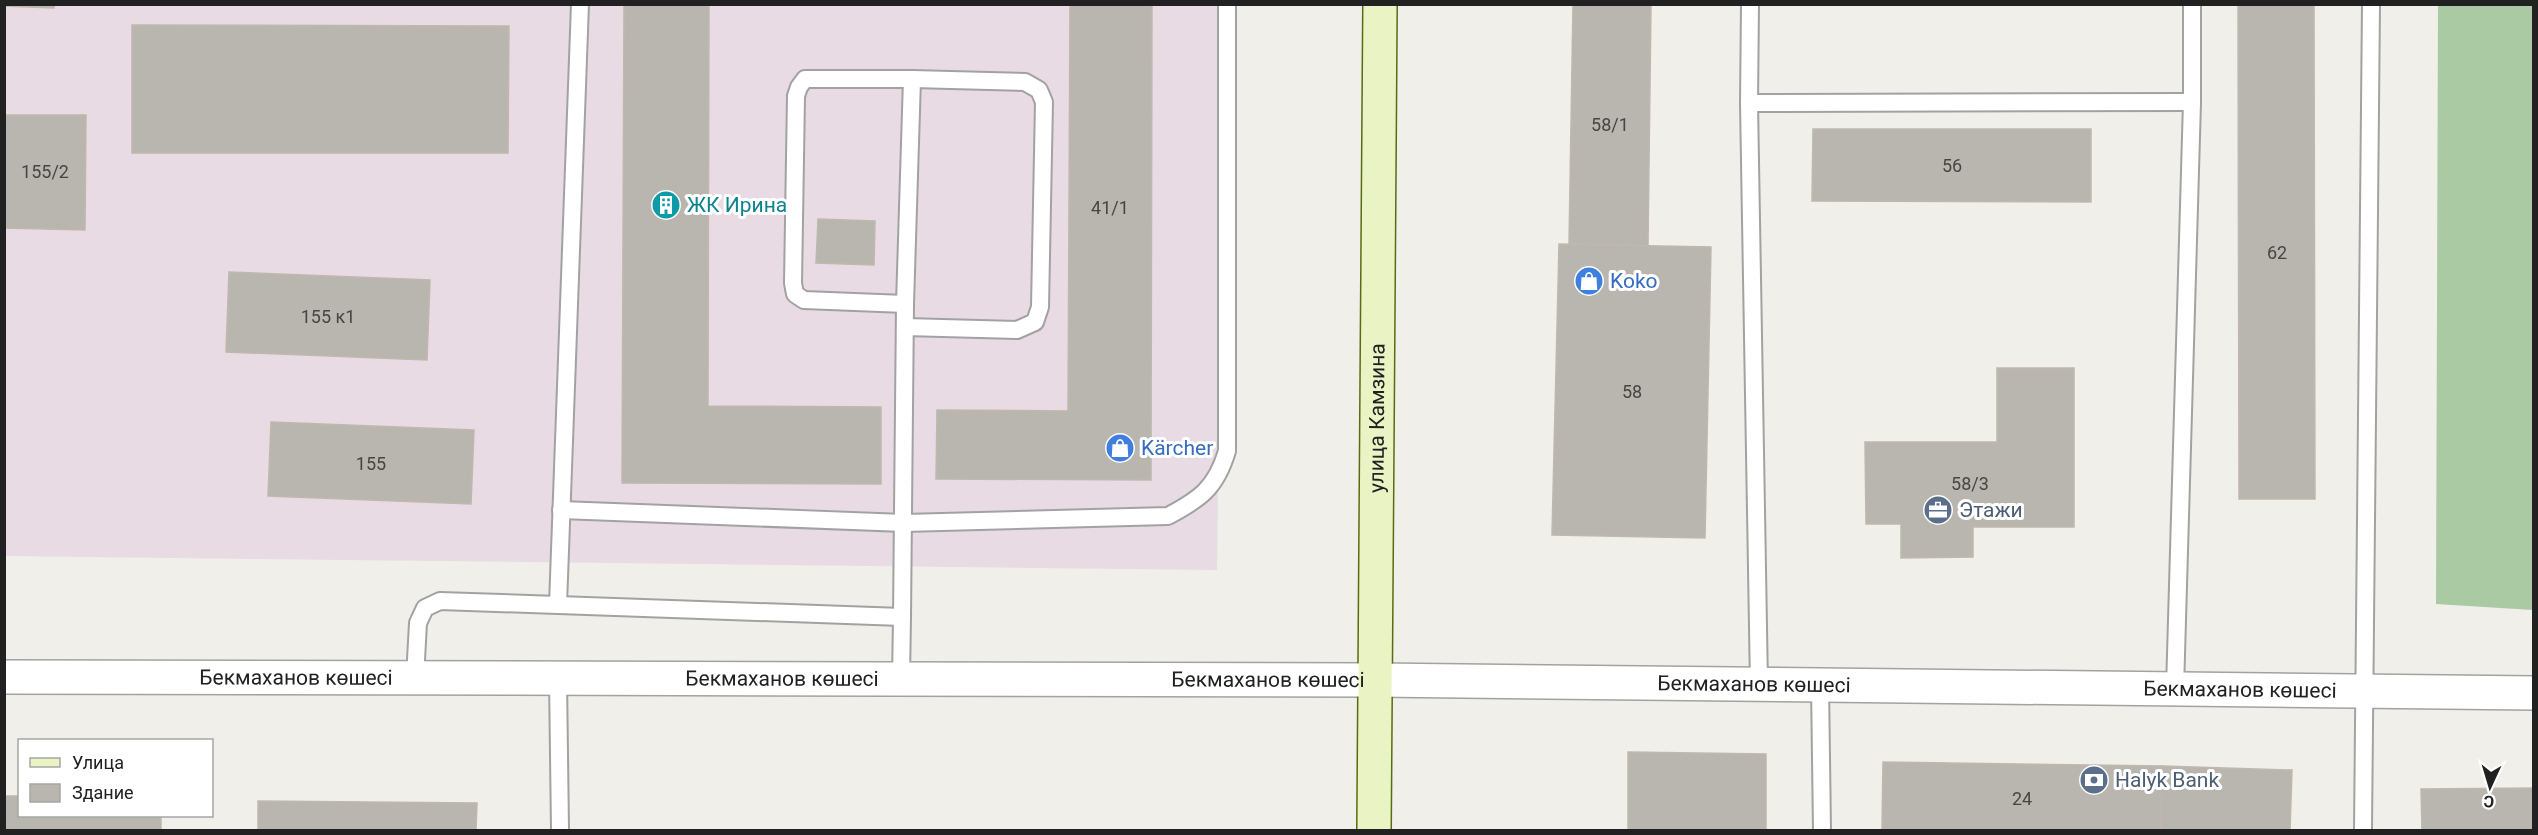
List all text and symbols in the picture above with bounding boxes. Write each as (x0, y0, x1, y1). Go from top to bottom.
house number: 58/1 (1591, 114, 1629, 135)
house number: 56 (1942, 155, 1962, 176)
house number: 155/2 (21, 161, 69, 182)
building icon: ЖК Ирина (650, 189, 682, 221)
place label: ЖК Ирина (687, 193, 787, 217)
house number: 41/1 (1091, 197, 1129, 218)
house number: 62 (2267, 242, 2287, 263)
shop icon: Koko (1573, 265, 1605, 297)
place label: Koko (1610, 269, 1658, 293)
house number: 155 к1 (301, 306, 355, 327)
street label: улица Камзина (1364, 343, 1390, 493)
house number: 58 (1622, 381, 1642, 402)
shop icon: Kärcher (1104, 432, 1136, 464)
place label: Kärcher (1141, 436, 1213, 460)
house number: 155 (356, 453, 386, 474)
house number: 58/3 (1951, 473, 1989, 494)
office icon: Этажи (1922, 494, 1954, 526)
place label: Этажи (1959, 498, 2023, 522)
street label: Бекмаханов көшесі (199, 665, 393, 690)
street label: Бекмаханов көшесі (685, 666, 879, 691)
street label: Бекмаханов көшесі (1171, 668, 1365, 692)
street label: Бекмаханов көшесі (1657, 671, 1851, 697)
street label: Бекмаханов көшесі (2143, 677, 2337, 703)
legend (18, 739, 213, 817)
text: Улица (72, 752, 124, 773)
north arrow (2460, 757, 2520, 817)
bank icon: Halyk Bank (2078, 764, 2110, 796)
place label: Halyk Bank (2115, 768, 2219, 792)
text: Здание (72, 782, 134, 803)
house number: 24 (2012, 788, 2032, 809)
text: С (2483, 792, 2495, 811)

